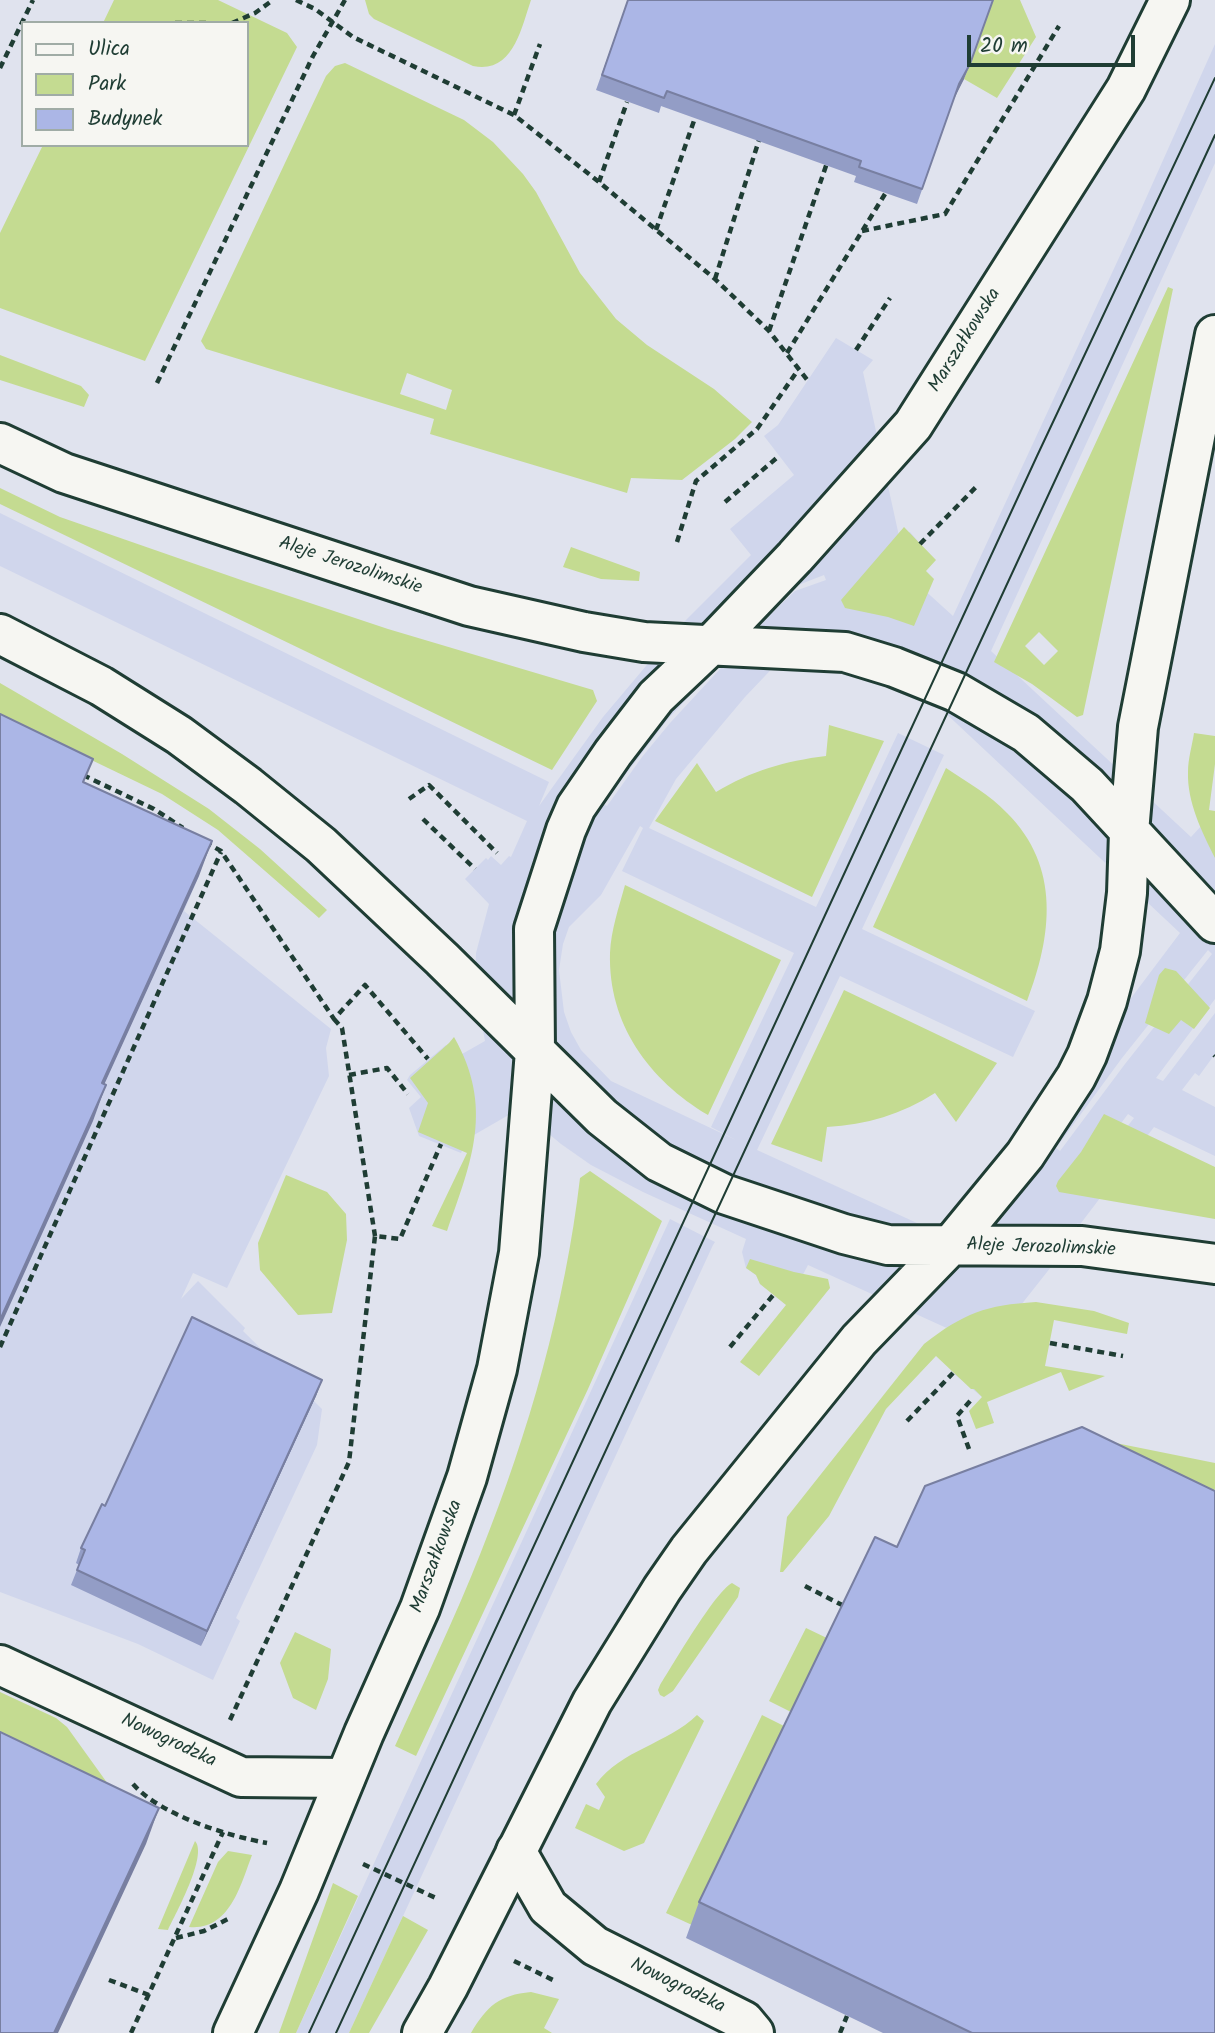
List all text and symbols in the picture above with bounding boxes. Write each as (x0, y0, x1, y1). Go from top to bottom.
legend (21, 21, 248, 147)
scale bar (970, 21, 1138, 65)
text: 20 m (980, 30, 1028, 63)
text: Ulica (88, 33, 130, 66)
text: Park (88, 68, 126, 101)
text: Budynek (88, 103, 162, 136)
street label: Marszałkowska (925, 285, 1007, 397)
street label: Aleje Jerozolimskie (275, 533, 425, 601)
street label: Aleje Jerozolimskie (966, 1235, 1116, 1263)
street label: Marszałkowska (407, 1497, 469, 1617)
street label: Nowogrodzka (117, 1710, 219, 1774)
street label: Nowogrodzka (626, 1954, 728, 2020)

